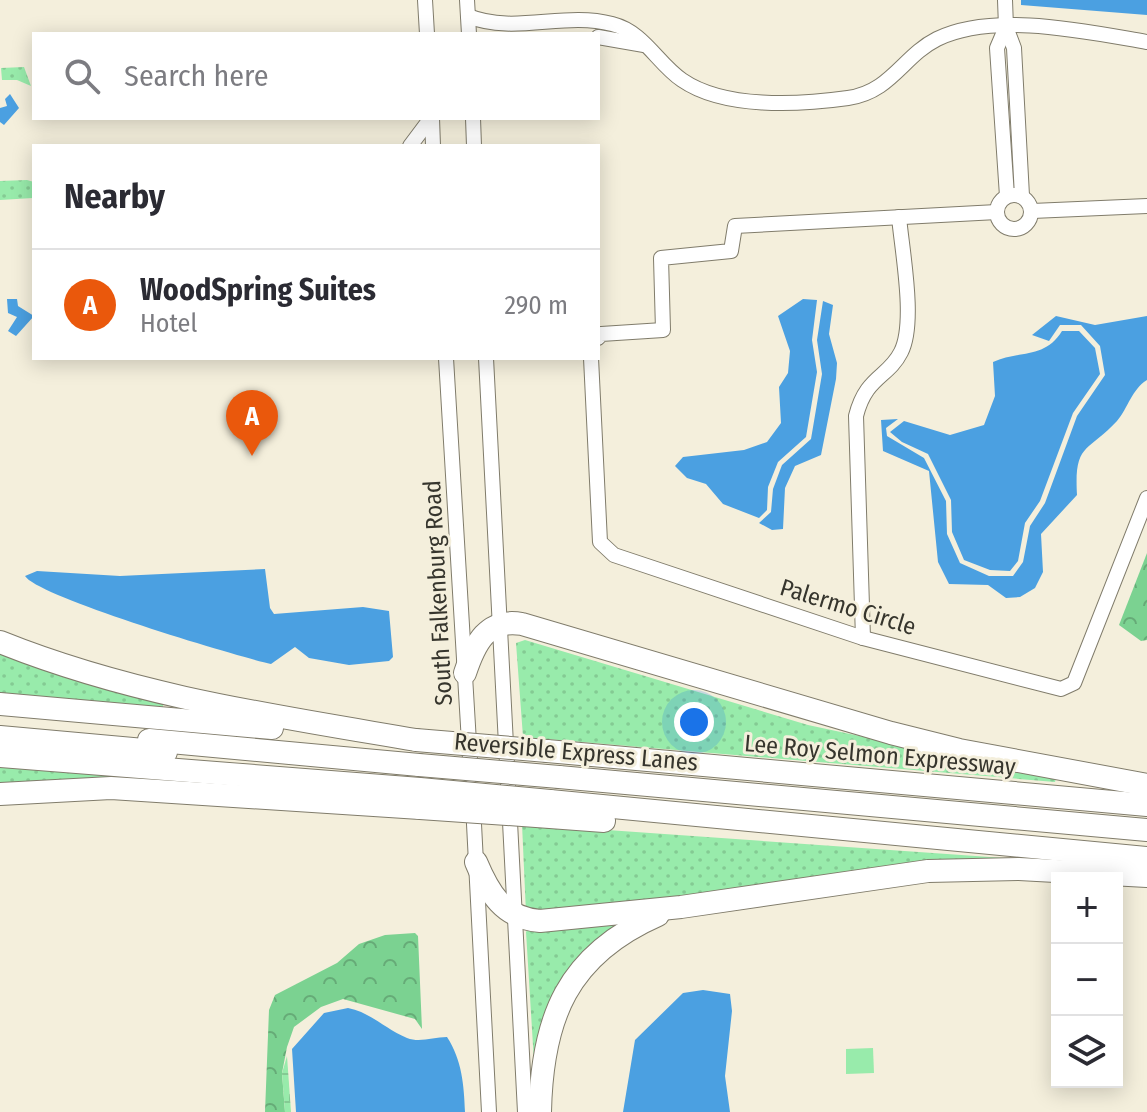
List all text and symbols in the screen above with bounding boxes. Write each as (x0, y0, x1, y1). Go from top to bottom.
search box (32, 32, 600, 120)
icon: search (60, 54, 104, 98)
text: Search here (124, 58, 269, 94)
text: Nearby (64, 176, 165, 217)
text: WoodSpring Suites (140, 272, 376, 308)
text: A (83, 290, 97, 321)
text: 290 m (504, 290, 568, 321)
text: Hotel (140, 308, 197, 339)
pin: A (226, 390, 278, 456)
street label: South Falkenburg Road (418, 480, 458, 706)
street label: Palermo Circle (777, 573, 919, 641)
your location (674, 702, 714, 742)
street label: Reversible Express Lanes (453, 727, 699, 777)
street label: Lee Roy Selmon Expressway (743, 729, 1017, 781)
map controls (1051, 872, 1123, 1088)
button: + (1051, 872, 1123, 944)
button: − (1051, 944, 1123, 1016)
button: layers (1051, 1016, 1123, 1088)

